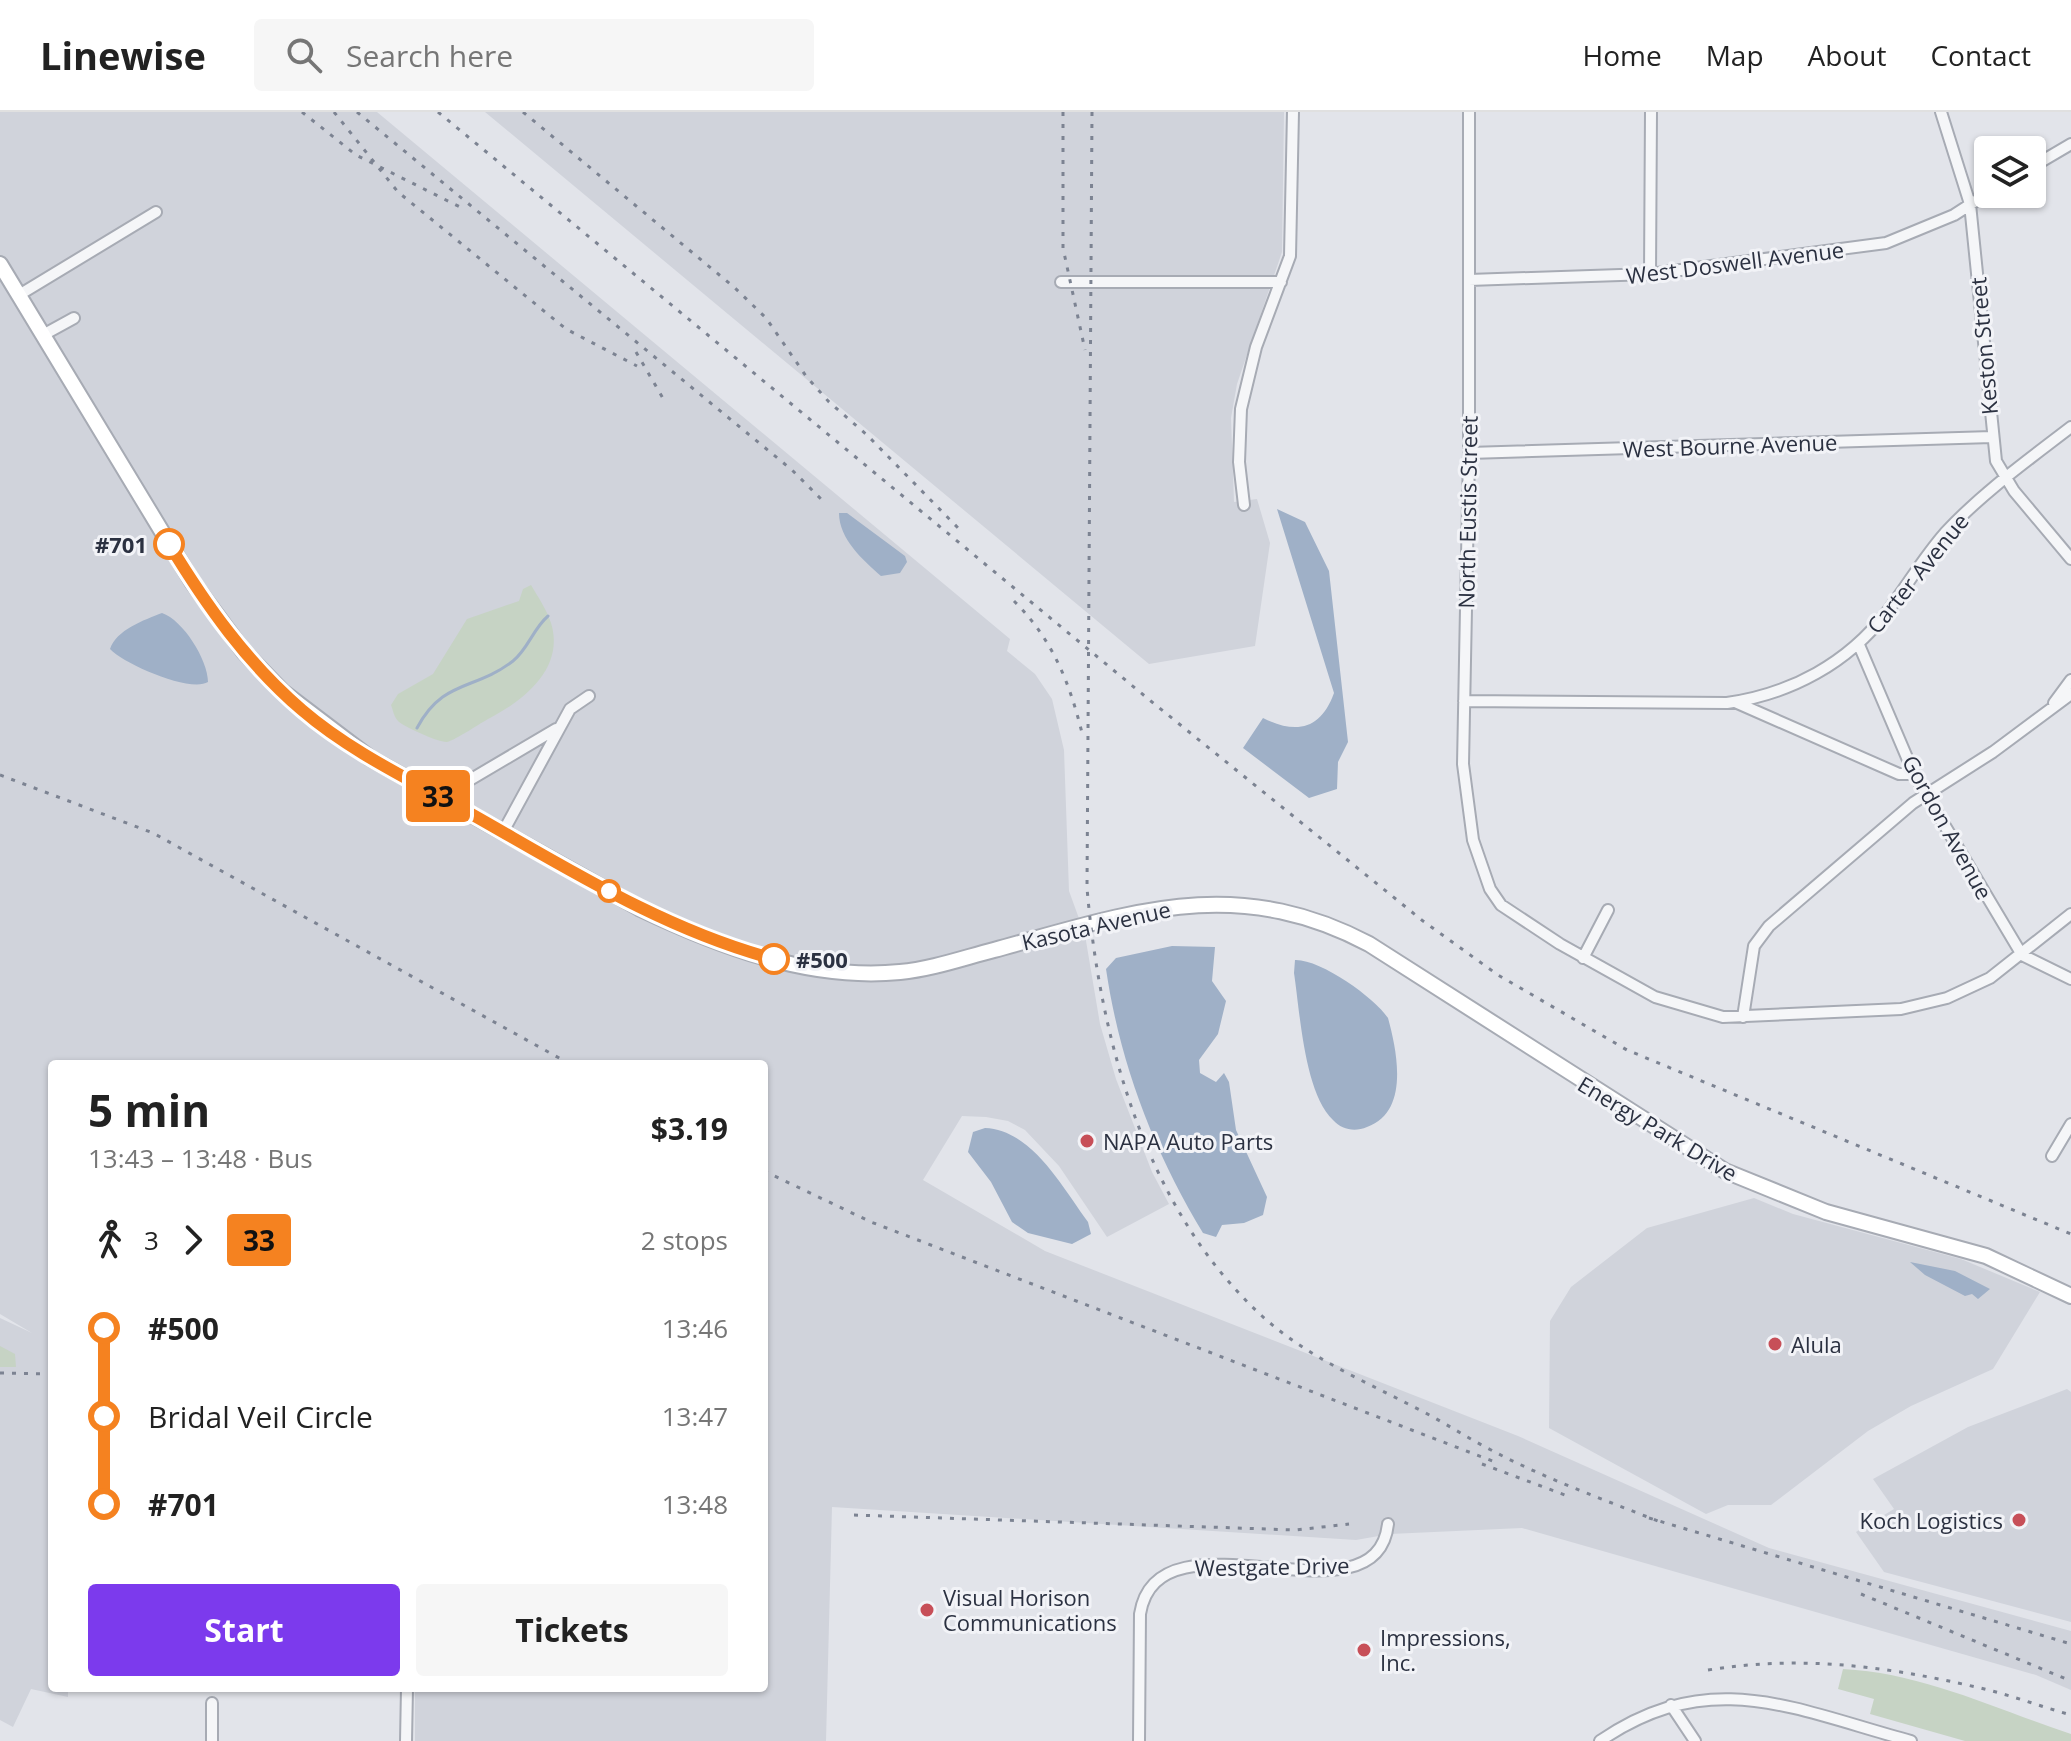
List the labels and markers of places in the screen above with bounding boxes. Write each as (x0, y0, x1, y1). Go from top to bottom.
place label: #701 (95, 529, 147, 559)
marker: #701 (154, 529, 184, 559)
unlabelled marker (598, 880, 620, 902)
marker: #500 (759, 944, 789, 974)
place label: #500 (796, 944, 848, 974)
place label: NAPA Auto Parts (1103, 1126, 1273, 1156)
marker: NAPA Auto Parts (1078, 1132, 1096, 1150)
place label: Alula (1791, 1329, 1842, 1359)
marker: Alula (1766, 1335, 1784, 1353)
place label: Koch Logistics (1859, 1505, 2003, 1535)
marker: Koch Logistics (2010, 1511, 2028, 1529)
place label: Visual Horison Communications (943, 1582, 1117, 1637)
marker: Visual Horison Communications (918, 1601, 936, 1619)
place label: Impressions, Inc. (1380, 1622, 1511, 1677)
marker: Impressions, Inc. (1355, 1641, 1373, 1659)

